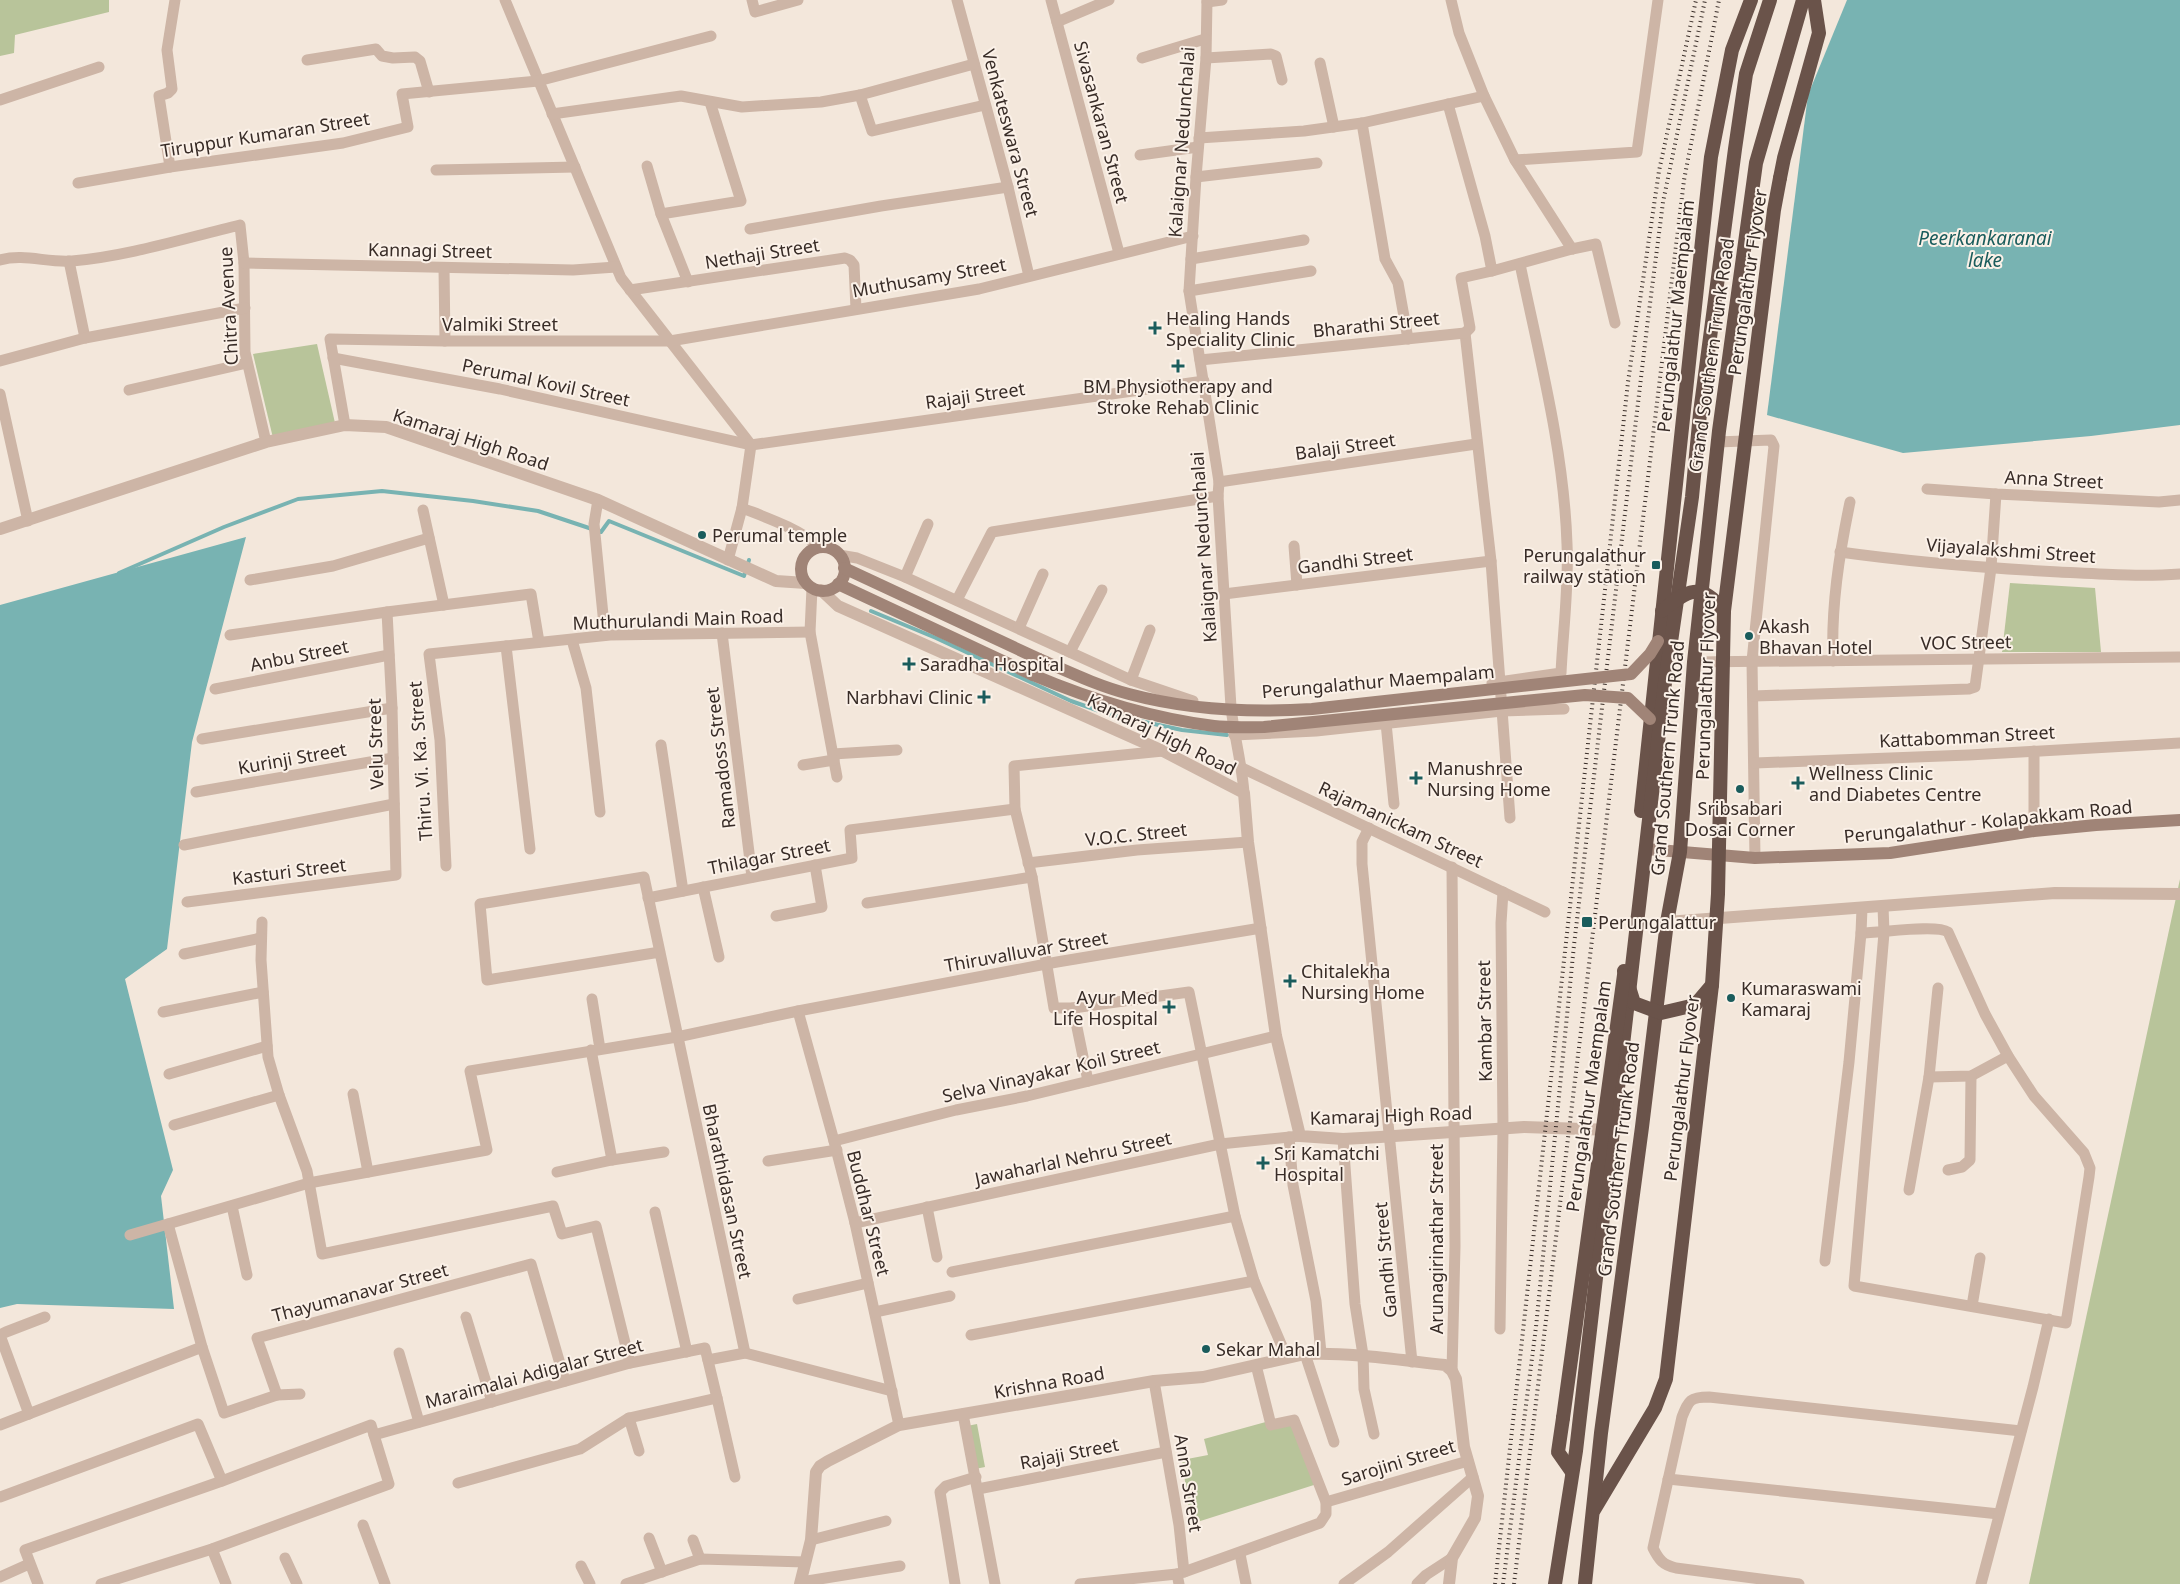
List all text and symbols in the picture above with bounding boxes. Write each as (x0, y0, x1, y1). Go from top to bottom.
street label: Sivasankaran Street (1069, 38, 1135, 206)
street label: Venkateswara Street (977, 46, 1045, 220)
street label: Kalaignar Nedunchalai (1162, 46, 1200, 238)
street label: Tiruppur Kumaran Street (159, 106, 372, 162)
street label: Perungalathur Flyover (1722, 187, 1772, 377)
street label: Perungalathur Maempalam (1651, 199, 1699, 433)
water label: Peerkankaranai lake (1918, 225, 2053, 273)
street label: Nethaji Street (703, 232, 822, 274)
street label: Grand Southern Trunk Road (1683, 236, 1739, 474)
street label: Kannagi Street (368, 237, 493, 263)
street label: Chitra Avenue (213, 246, 243, 366)
street label: Muthusamy Street (850, 252, 1008, 302)
street label: Bharathi Street (1311, 305, 1441, 343)
place label: Healing Hands Speciality Clinic (1166, 306, 1296, 351)
street label: Valmiki Street (442, 312, 558, 336)
marker: Healing Hands Speciality Clinic (1148, 321, 1162, 335)
street label: Perumal Kovil Street (460, 352, 633, 412)
marker: BM Physiotherapy and Stroke Rehab Clinic (1171, 359, 1185, 373)
place label: BM Physiotherapy and Stroke Rehab Clinic (1083, 374, 1273, 419)
street label: Rajaji Street (924, 376, 1027, 414)
street label: Kamaraj High Road (390, 402, 552, 476)
street label: Balaji Street (1293, 427, 1397, 465)
street label: Kalaignar Nedunchalai (1184, 451, 1222, 643)
street label: Anna Street (2004, 464, 2104, 494)
place label: Perumal temple (712, 523, 847, 547)
marker: Perumal temple (696, 529, 708, 541)
street label: Vijayalakshmi Street (1925, 532, 2097, 568)
street label: Gandhi Street (1296, 541, 1415, 579)
place label: Perungalathur railway station (1523, 543, 1647, 588)
marker: Perungalathur railway station (1650, 559, 1662, 571)
street label: Perungalathur Flyover (1690, 591, 1720, 780)
street label: Muthurulandi Main Road (572, 603, 784, 635)
place label: Akash Bhavan Hotel (1759, 614, 1873, 659)
street label: VOC Street (1920, 629, 2012, 655)
marker: Akash Bhavan Hotel (1743, 630, 1755, 642)
street label: Anbu Street (248, 634, 351, 676)
street label: Grand Southern Trunk Road (1645, 639, 1689, 877)
place label: Saradha Hospital (920, 652, 1064, 676)
marker: Saradha Hospital (902, 657, 916, 671)
street label: Perungalathur Maempalam (1261, 659, 1495, 703)
street label: Thiru. Vi. Ka. Street (402, 680, 438, 842)
street label: Ramadoss Street (699, 685, 741, 830)
place label: Narbhavi Clinic (846, 685, 973, 709)
street label: Kamaraj High Road (1084, 688, 1240, 780)
marker: Narbhavi Clinic (977, 690, 991, 704)
street label: Velu Street (361, 697, 389, 790)
street label: Kattabomman Street (1878, 719, 2056, 753)
street label: Kurinji Street (236, 737, 349, 779)
place label: Manushree Nursing Home (1427, 756, 1551, 801)
place label: Wellness Clinic and Diabetes Centre (1809, 761, 1981, 806)
marker: Manushree Nursing Home (1409, 771, 1423, 785)
street label: Rajamanickam Street (1315, 775, 1488, 873)
marker: Wellness Clinic and Diabetes Centre (1791, 776, 1805, 790)
marker: Sribsabari Dosai Corner (1734, 783, 1746, 795)
street label: Perungalathur - Kolapakkam Road (1843, 794, 2133, 848)
place label: Sribsabari Dosai Corner (1685, 796, 1796, 841)
street label: V.O.C. Street (1084, 817, 1189, 851)
street label: Thilagar Street (706, 832, 833, 880)
street label: Kasturi Street (231, 852, 348, 890)
place label: Perungalattur (1598, 910, 1717, 934)
marker: Perungalattur (1580, 915, 1594, 929)
street label: Thiruvalluvar Street (942, 925, 1110, 977)
place label: Chitalekha Nursing Home (1301, 959, 1425, 1004)
street label: Kambar Street (1471, 959, 1497, 1082)
marker: Chitalekha Nursing Home (1283, 974, 1297, 988)
place label: Kumaraswami Kamaraj (1741, 976, 1862, 1021)
street label: Perungalathur Maempalam (1560, 979, 1616, 1213)
place label: Ayur Med Life Hospital (1053, 985, 1158, 1030)
marker: Kumaraswami Kamaraj (1725, 992, 1737, 1004)
street label: Perungalathur Flyover (1658, 993, 1704, 1183)
marker: Ayur Med Life Hospital (1162, 1000, 1176, 1014)
street label: Selva Vinayakar Koil Street (940, 1034, 1163, 1108)
street label: Grand Southern Trunk Road (1592, 1040, 1644, 1278)
street label: Kamaraj High Road (1309, 1100, 1473, 1130)
street label: Bharathidasan Street (698, 1101, 758, 1281)
street label: Jawaharlal Nehru Street (971, 1125, 1174, 1191)
place label: Sri Kamatchi Hospital (1274, 1141, 1380, 1186)
street label: Arunagirinathar Street (1424, 1143, 1448, 1334)
street label: Buddhar Street (842, 1148, 896, 1279)
marker: Sri Kamatchi Hospital (1256, 1156, 1270, 1170)
street label: Gandhi Street (1368, 1201, 1402, 1319)
street label: Thayumanavar Street (269, 1257, 451, 1327)
street label: Maraimalai Adigalar Street (422, 1332, 646, 1414)
place label: Sekar Mahal (1216, 1337, 1320, 1361)
marker: Sekar Mahal (1200, 1343, 1212, 1355)
street label: Krishna Road (992, 1360, 1106, 1404)
street label: Rajaji Street (1017, 1432, 1121, 1474)
street label: Anna Street (1169, 1432, 1209, 1534)
street label: Sarojini Street (1338, 1433, 1458, 1491)

